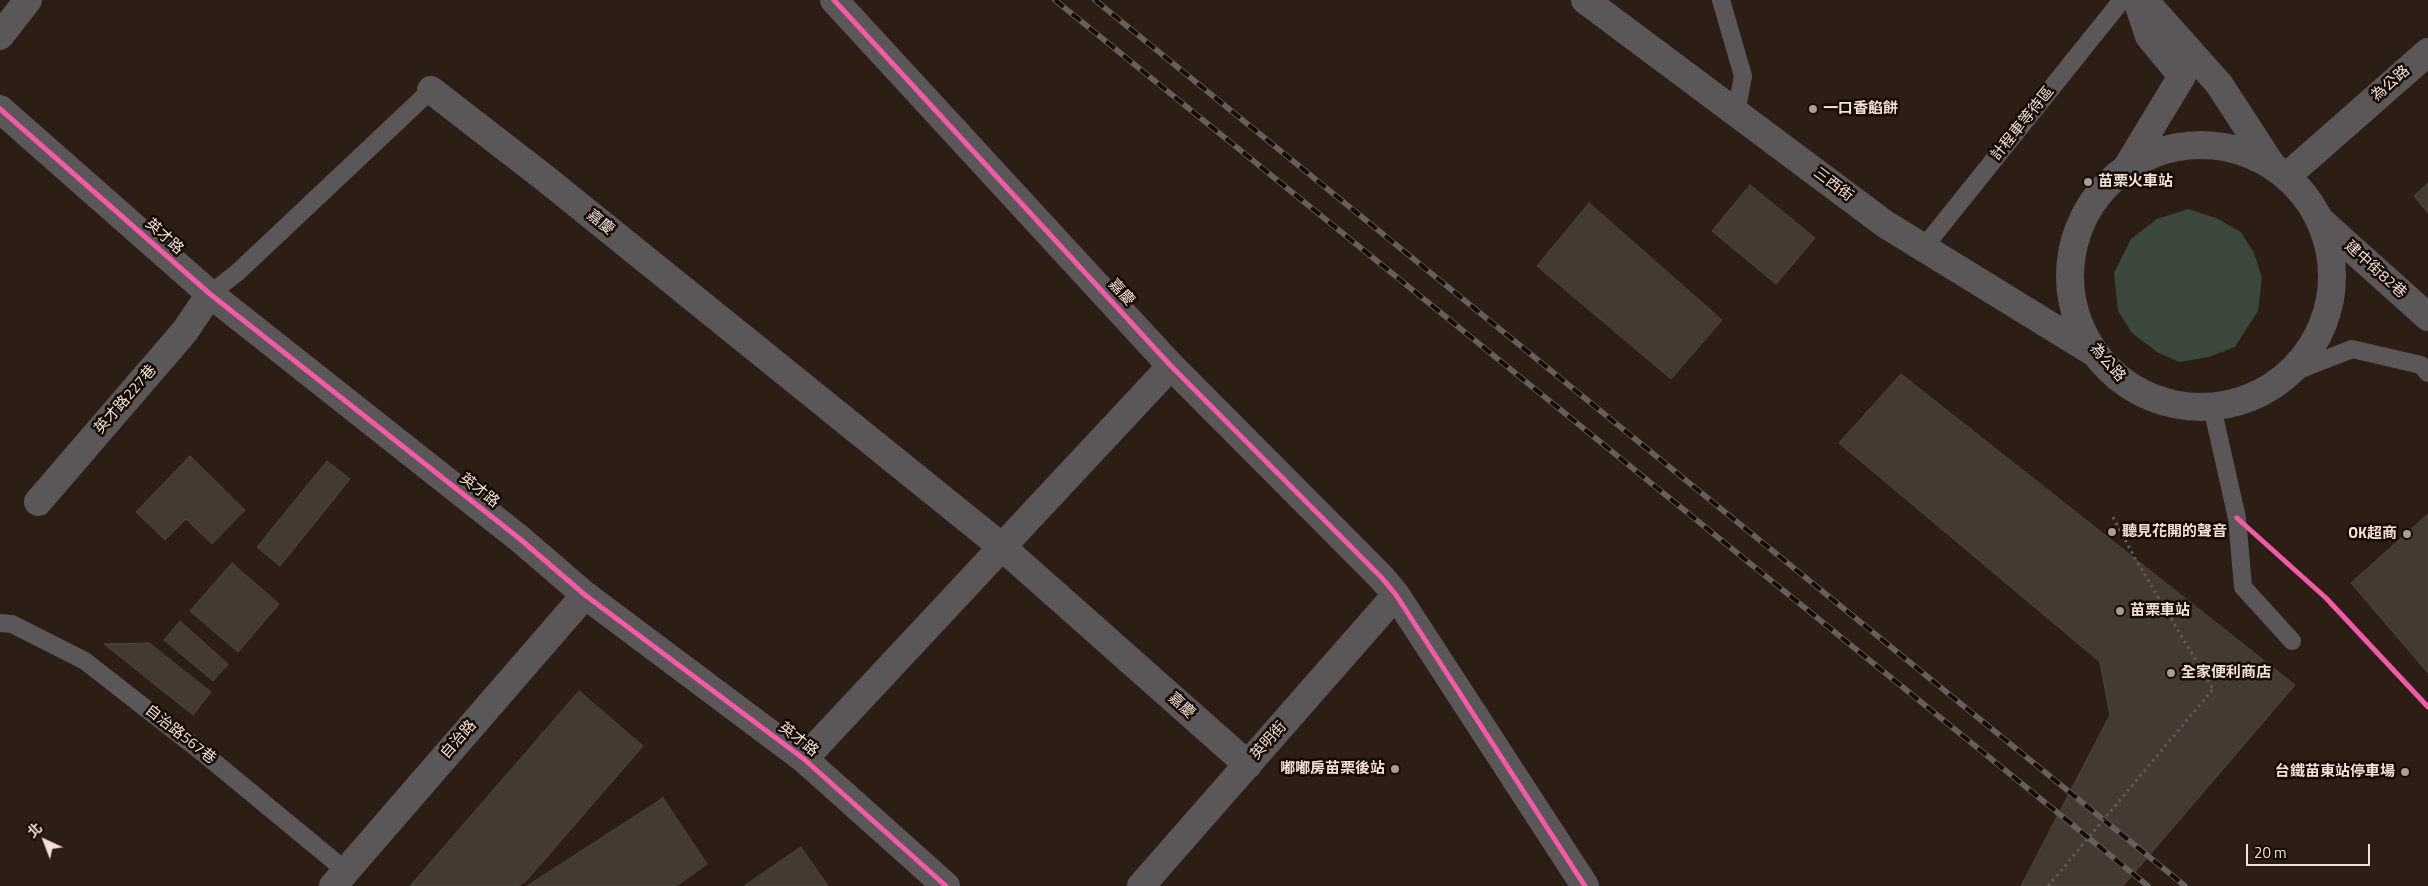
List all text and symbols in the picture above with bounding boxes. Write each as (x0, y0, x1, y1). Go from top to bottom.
street label: 為公路 (2368, 62, 2414, 106)
street label: 計程車等待區 (1988, 83, 2058, 165)
place label: 一口香餡餅 (1823, 100, 1898, 118)
marker: 一口香餡餅 (1807, 103, 1819, 115)
street label: 三西街 (1810, 164, 1856, 206)
place label: 苗栗火車站 (2098, 173, 2173, 191)
marker: 苗栗火車站 (2082, 176, 2094, 188)
street label: 嘉慶 (583, 207, 617, 239)
street label: 英才路 (141, 215, 187, 259)
street label: 建中街82巷 (2340, 238, 2410, 302)
street label: 嘉慶 (1104, 276, 1138, 310)
street label: 為公路 (2085, 340, 2129, 386)
street label: 英才路227巷 (91, 362, 161, 438)
street label: 英才路 (456, 470, 502, 512)
place label: 聽見花開的聲音 (2122, 523, 2227, 541)
place label: OK超商 (2348, 525, 2397, 543)
marker: 聽見花開的聲音 (2106, 526, 2118, 538)
marker: OK超商 (2401, 528, 2413, 540)
place label: 苗栗車站 (2130, 602, 2190, 620)
marker: 苗栗車站 (2114, 605, 2126, 617)
place label: 全家便利商店 (2181, 664, 2271, 682)
marker: 全家便利商店 (2165, 667, 2177, 679)
street label: 嘉慶 (1164, 689, 1198, 723)
street label: 自治路567巷 (141, 702, 219, 768)
street label: 自治路 (437, 717, 481, 763)
street label: 英明街 (1247, 718, 1291, 764)
street label: 英才路 (775, 719, 821, 761)
place label: 嘟嘟房苗栗後站 (1280, 760, 1385, 778)
marker: 嘟嘟房苗栗後站 (1389, 763, 1401, 775)
place label: 台鐵苗東站停車場 (2275, 763, 2395, 781)
marker: 台鐵苗東站停車場 (2399, 766, 2411, 778)
north arrow (20, 816, 70, 866)
text: 北 (22, 817, 47, 842)
scale bar (2248, 834, 2372, 866)
text: 20 m (2254, 841, 2287, 864)

